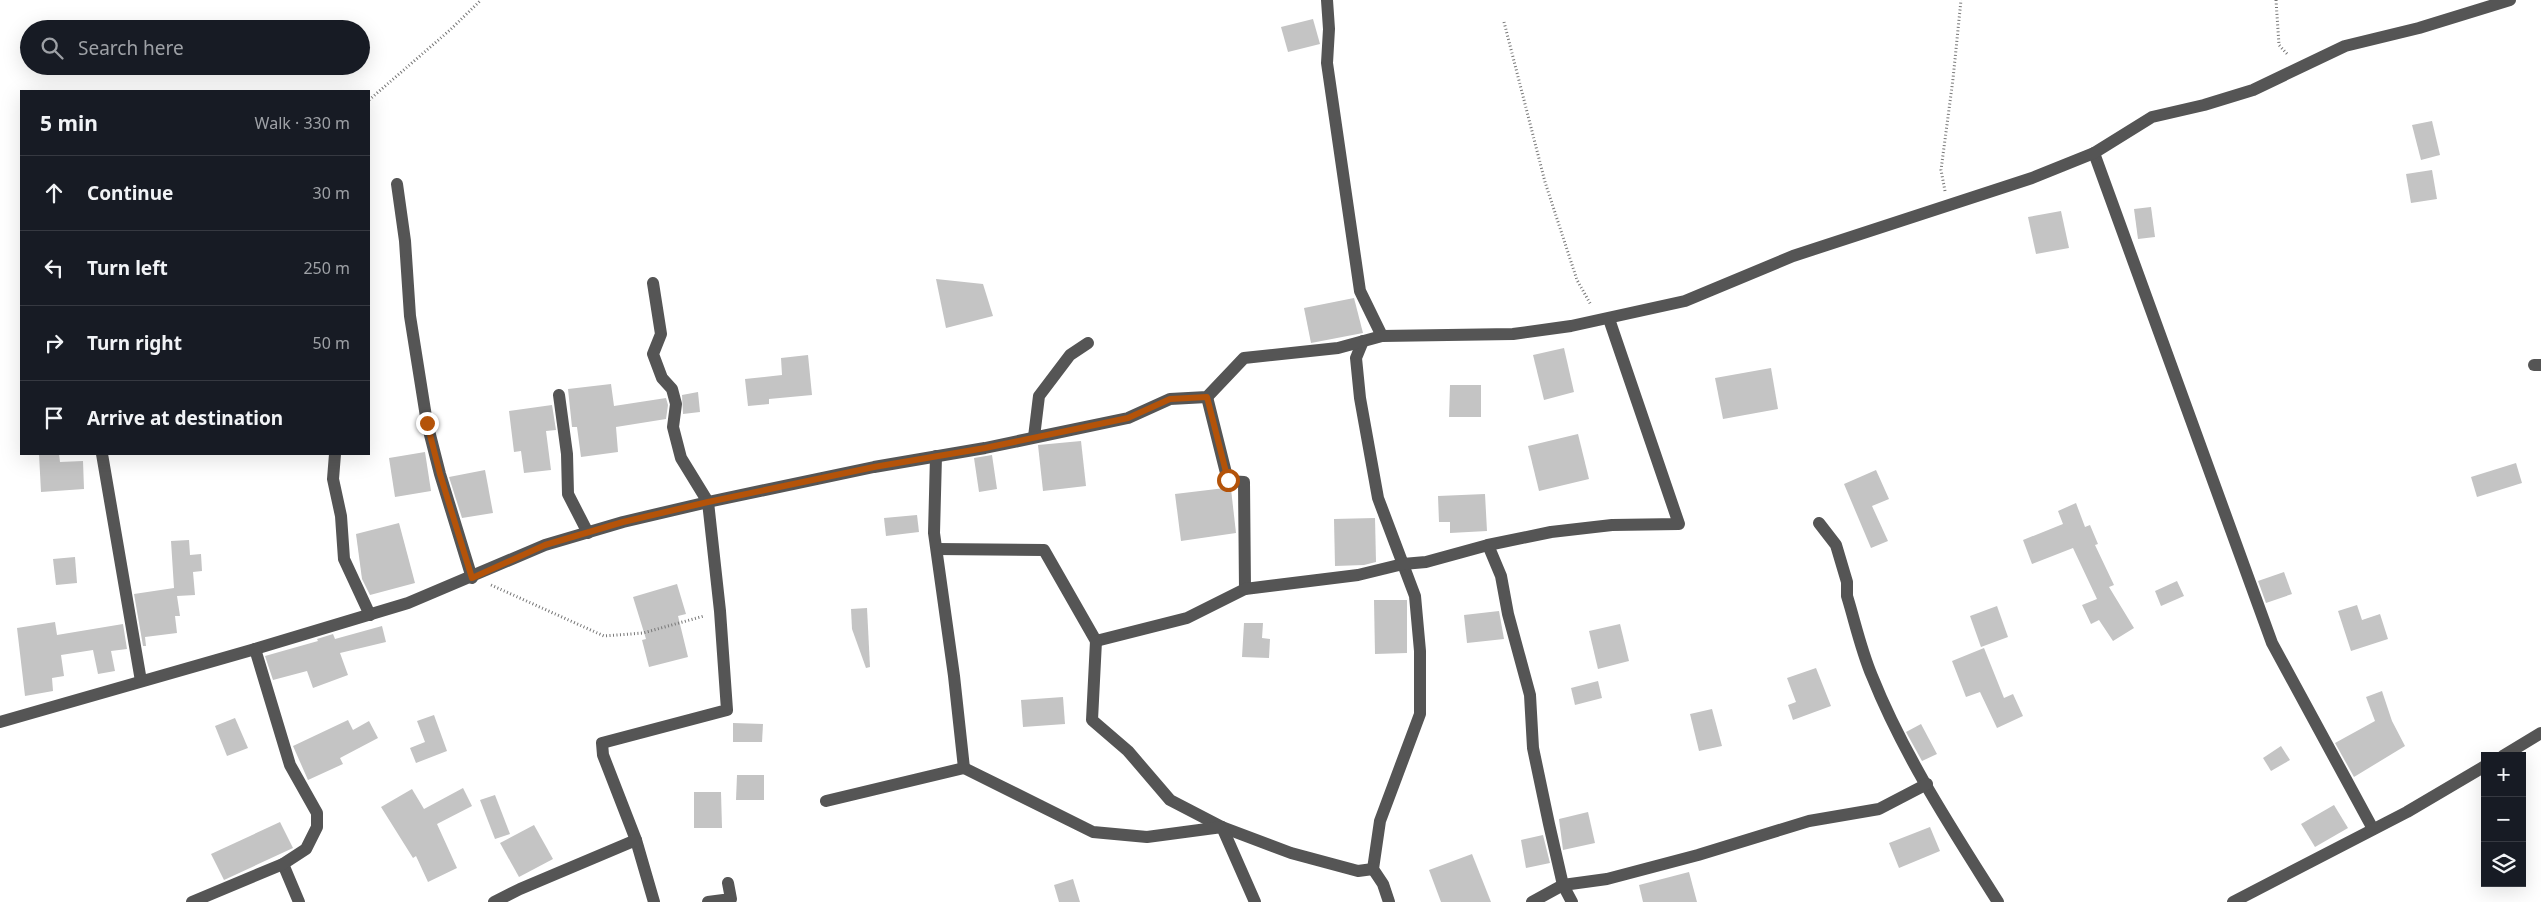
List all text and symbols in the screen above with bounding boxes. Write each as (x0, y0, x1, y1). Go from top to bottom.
search box (20, 20, 370, 75)
icon: search (38, 34, 66, 62)
text: Search here (78, 35, 184, 61)
text: 5 min (40, 109, 98, 137)
text: Walk · 330 m (255, 112, 350, 134)
icon: ahead (40, 179, 68, 207)
text: Continue (87, 180, 173, 206)
text: 30 m (313, 182, 350, 204)
icon: left (40, 254, 68, 282)
text: Turn left (87, 255, 168, 281)
text: 250 m (303, 257, 350, 279)
icon: right (40, 329, 68, 357)
text: Turn right (87, 330, 182, 356)
text: 50 m (313, 332, 350, 354)
icon: arrive (40, 404, 68, 432)
text: Arrive at destination (87, 405, 283, 431)
route end (416, 412, 439, 435)
route start (1217, 469, 1240, 492)
map controls (2481, 752, 2526, 887)
button: + (2481, 752, 2526, 797)
button: − (2481, 797, 2526, 842)
button: layers (2481, 842, 2526, 887)

